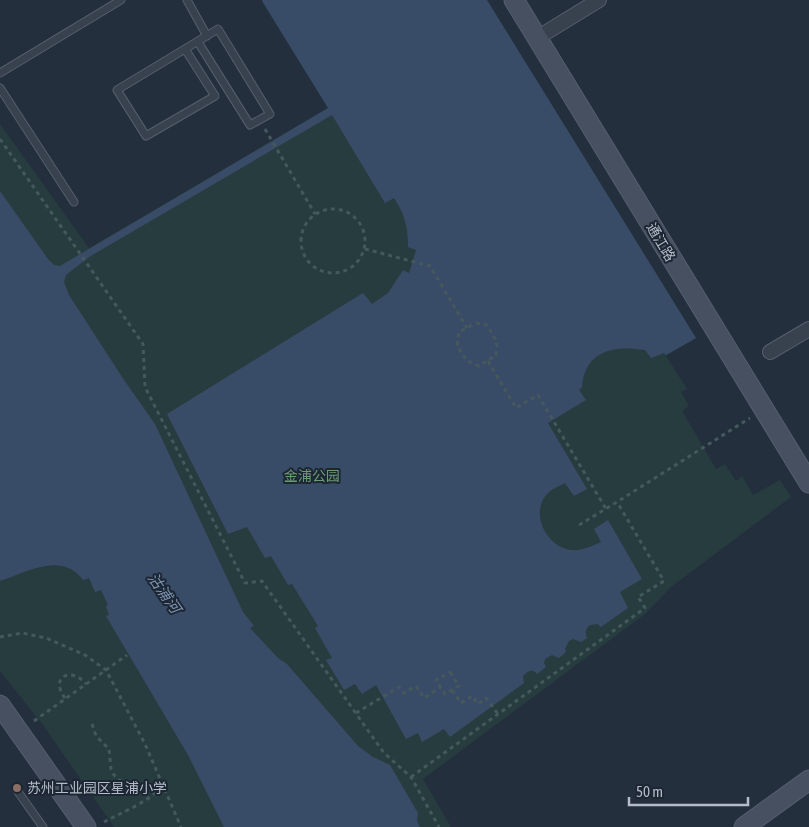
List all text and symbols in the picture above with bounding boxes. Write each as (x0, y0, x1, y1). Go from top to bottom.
street label: 通江路 (643, 220, 679, 264)
park label: 金浦公园 (284, 468, 340, 484)
water label: 沽浦河 (145, 569, 186, 618)
scale bar (629, 774, 748, 806)
place label: 苏州工业园区星浦小学 (27, 780, 167, 796)
marker: 苏州工业园区星浦小学 (11, 782, 23, 794)
text: 50 m (636, 783, 663, 800)

